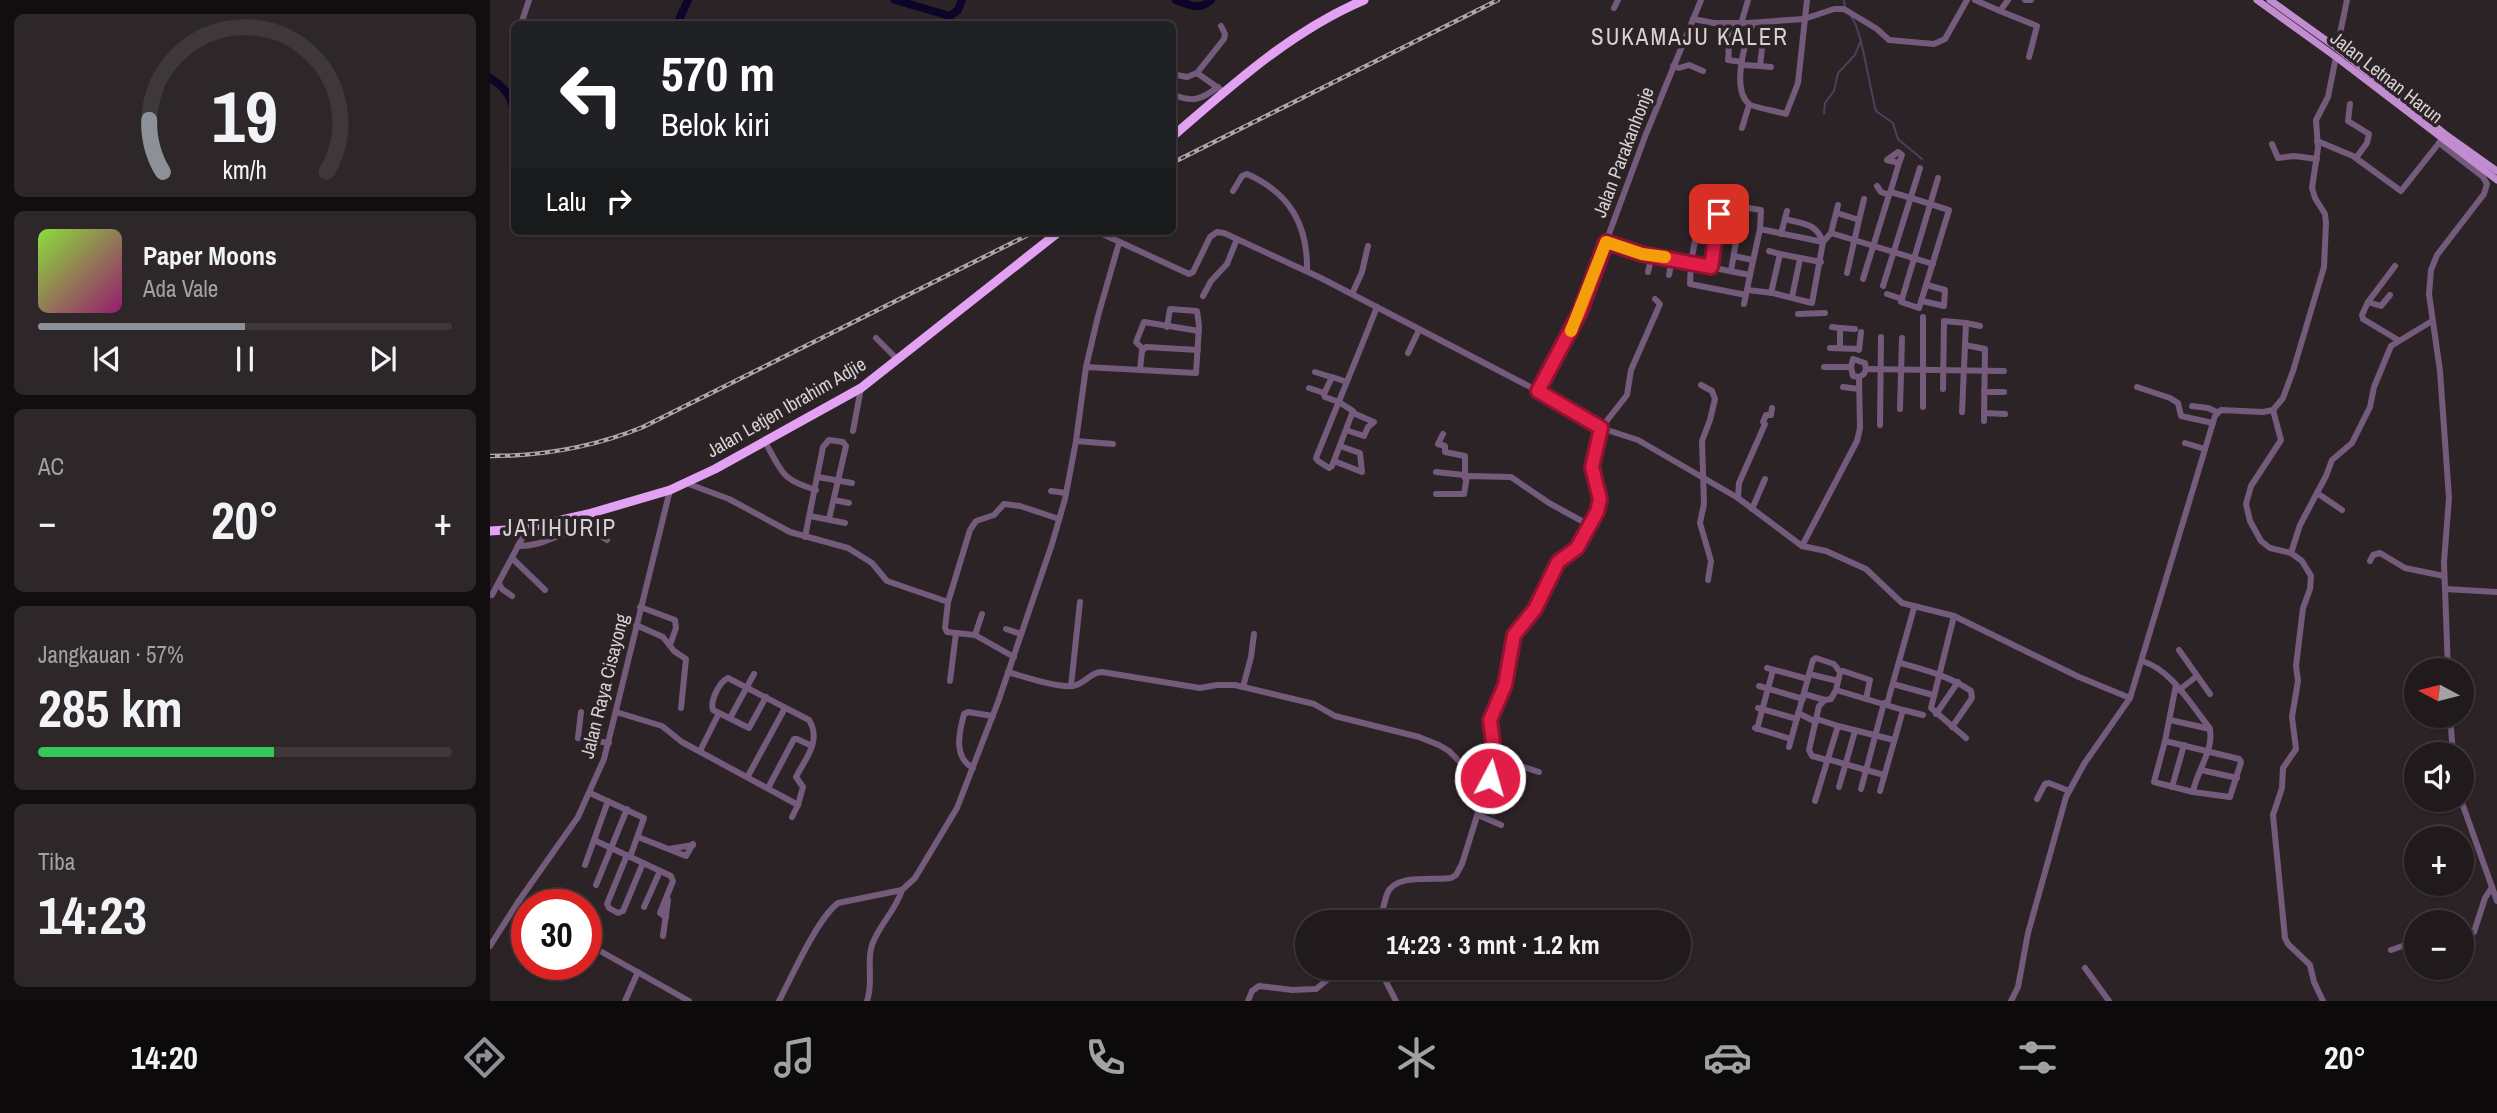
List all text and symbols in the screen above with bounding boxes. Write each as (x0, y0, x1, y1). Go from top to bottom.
district label: SUKAMAJU KALER (1591, 21, 1789, 52)
street label: Jalan Letnan Harun (2325, 25, 2449, 129)
text: 570 m (661, 40, 775, 106)
icon: left (546, 49, 637, 140)
text: 19 (212, 67, 278, 165)
street label: Jalan Parakanhonje (1586, 83, 1660, 221)
text: Belok kiri (661, 103, 770, 146)
text: km/h (223, 153, 267, 187)
icon: right (600, 182, 638, 220)
text: Lalu (546, 184, 586, 219)
pin (1689, 184, 1749, 244)
icon: arrive (1700, 195, 1738, 233)
text: Paper Moons (143, 238, 277, 273)
text: Ada Vale (143, 273, 218, 304)
icon: previous (88, 340, 126, 378)
icon: pause (226, 340, 264, 378)
icon: next (364, 340, 402, 378)
street label: Jalan Letjen Ibrahim Adjie (701, 351, 871, 463)
text: AC (38, 451, 64, 482)
text: 20° (211, 485, 279, 555)
text: − (38, 496, 56, 547)
text: + (434, 496, 452, 547)
district label: JATIHURIP (503, 512, 617, 543)
street label: Jalan Raya Cisayong (573, 611, 635, 761)
text: Jangkauan · 57% (38, 639, 184, 670)
north arrow (2404, 658, 2474, 728)
map controls (2404, 658, 2474, 980)
text: 285 km (38, 673, 183, 743)
position arrow (1453, 741, 1527, 815)
button: sound (2404, 742, 2474, 812)
button: + (2404, 826, 2474, 896)
text: Tiba (38, 846, 75, 877)
text: 14:23 (38, 880, 147, 950)
speed limit sign: 30 (511, 889, 602, 980)
button: − (2404, 910, 2474, 980)
text: 14:23 · 3 mnt · 1.2 km (1386, 927, 1600, 962)
icon: directions (460, 1033, 509, 1082)
icon: music (770, 1033, 819, 1082)
icon: phone (1081, 1033, 1130, 1082)
icon: climate (1392, 1033, 1441, 1082)
icon: car (1703, 1033, 1752, 1082)
icon: filters (2013, 1033, 2062, 1082)
text: 14:20 (131, 1036, 198, 1079)
text: 20° (2324, 1036, 2366, 1079)

